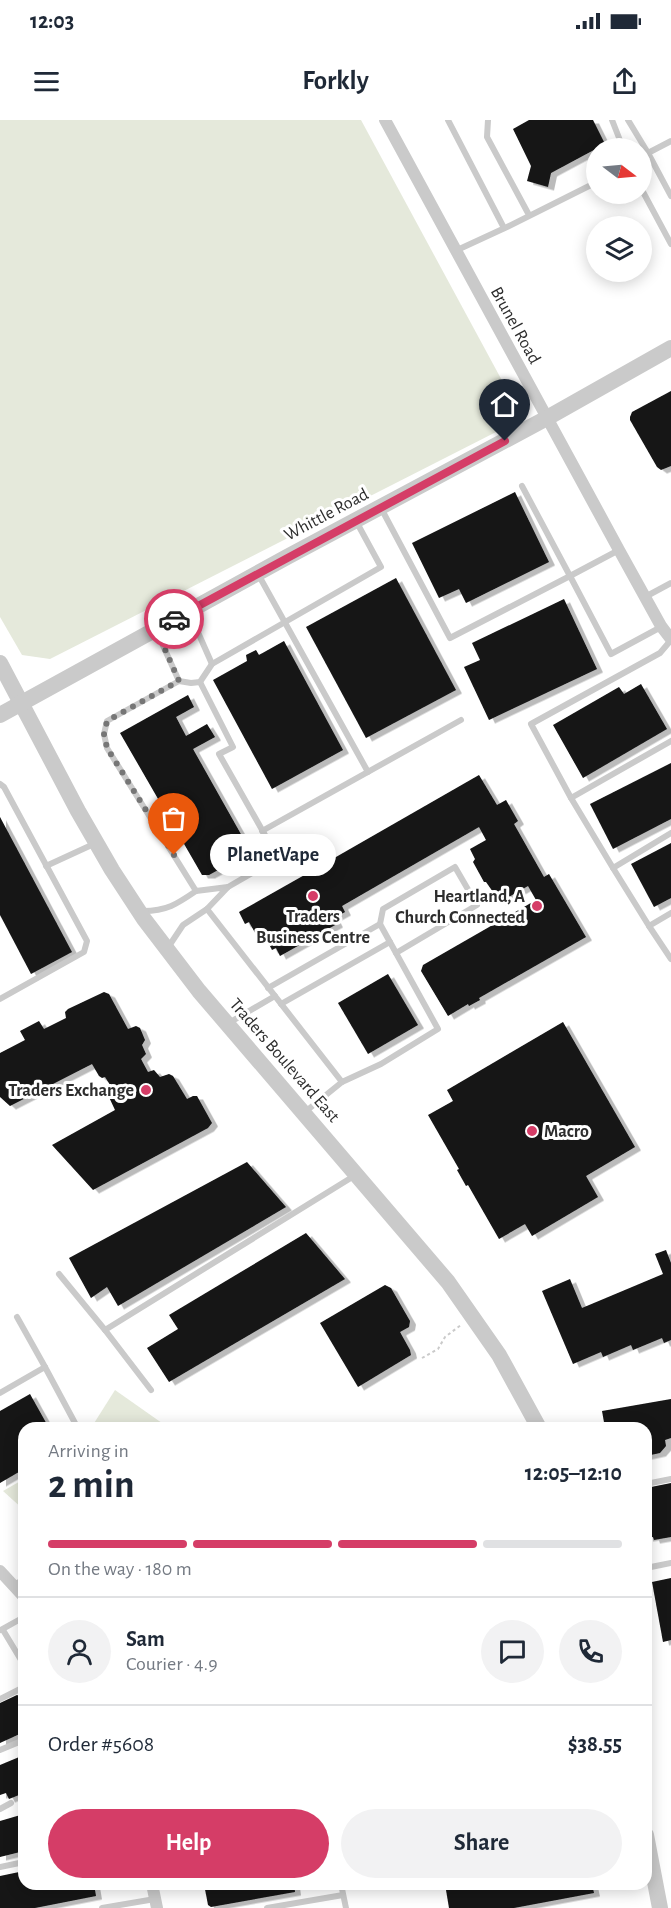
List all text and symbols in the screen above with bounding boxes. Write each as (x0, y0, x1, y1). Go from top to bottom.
text: 12:03 (30, 10, 74, 32)
icon: menu (30, 65, 63, 98)
icon: share (608, 65, 641, 98)
text: Forkly (302, 67, 369, 94)
north arrow (586, 138, 652, 204)
map controls (586, 138, 652, 282)
button: layers (586, 216, 652, 282)
street label: Brunel Road (487, 284, 544, 367)
pin (479, 379, 530, 441)
icon: home (488, 388, 521, 421)
street label: Whittle Road (281, 485, 372, 545)
courier (144, 589, 204, 649)
icon: car (158, 603, 191, 636)
pin (148, 793, 199, 855)
icon: bag (157, 802, 190, 835)
callout: PlanetVape (210, 834, 336, 876)
text: PlanetVape (227, 845, 319, 865)
place label: Heartland, A Church Connected (395, 888, 526, 927)
marker: Traders Business Centre (306, 889, 320, 903)
marker: Heartland, A Church Connected (530, 899, 544, 913)
place label: Traders Business Centre (256, 908, 370, 947)
street label: Traders Boulevard East (226, 995, 343, 1126)
place label: Traders Exchange (8, 1082, 134, 1100)
marker: Traders Exchange (139, 1083, 153, 1097)
place label: Macro (544, 1123, 589, 1141)
marker: Macro (525, 1124, 539, 1138)
text: Arriving in (48, 1441, 129, 1461)
text: 12:05–12:10 (525, 1462, 622, 1484)
text: 2 min (48, 1466, 135, 1505)
text: On the way · 180 m (48, 1559, 192, 1579)
button: person (48, 1620, 111, 1683)
button: chat (481, 1620, 544, 1683)
button: phone (559, 1620, 622, 1683)
text: Sam (126, 1628, 165, 1650)
text: Courier · 4.9 (126, 1654, 218, 1674)
text: Order #5608 (48, 1733, 154, 1755)
text: $38.55 (568, 1733, 622, 1755)
button: Help (48, 1809, 329, 1878)
button: Share (341, 1809, 622, 1878)

